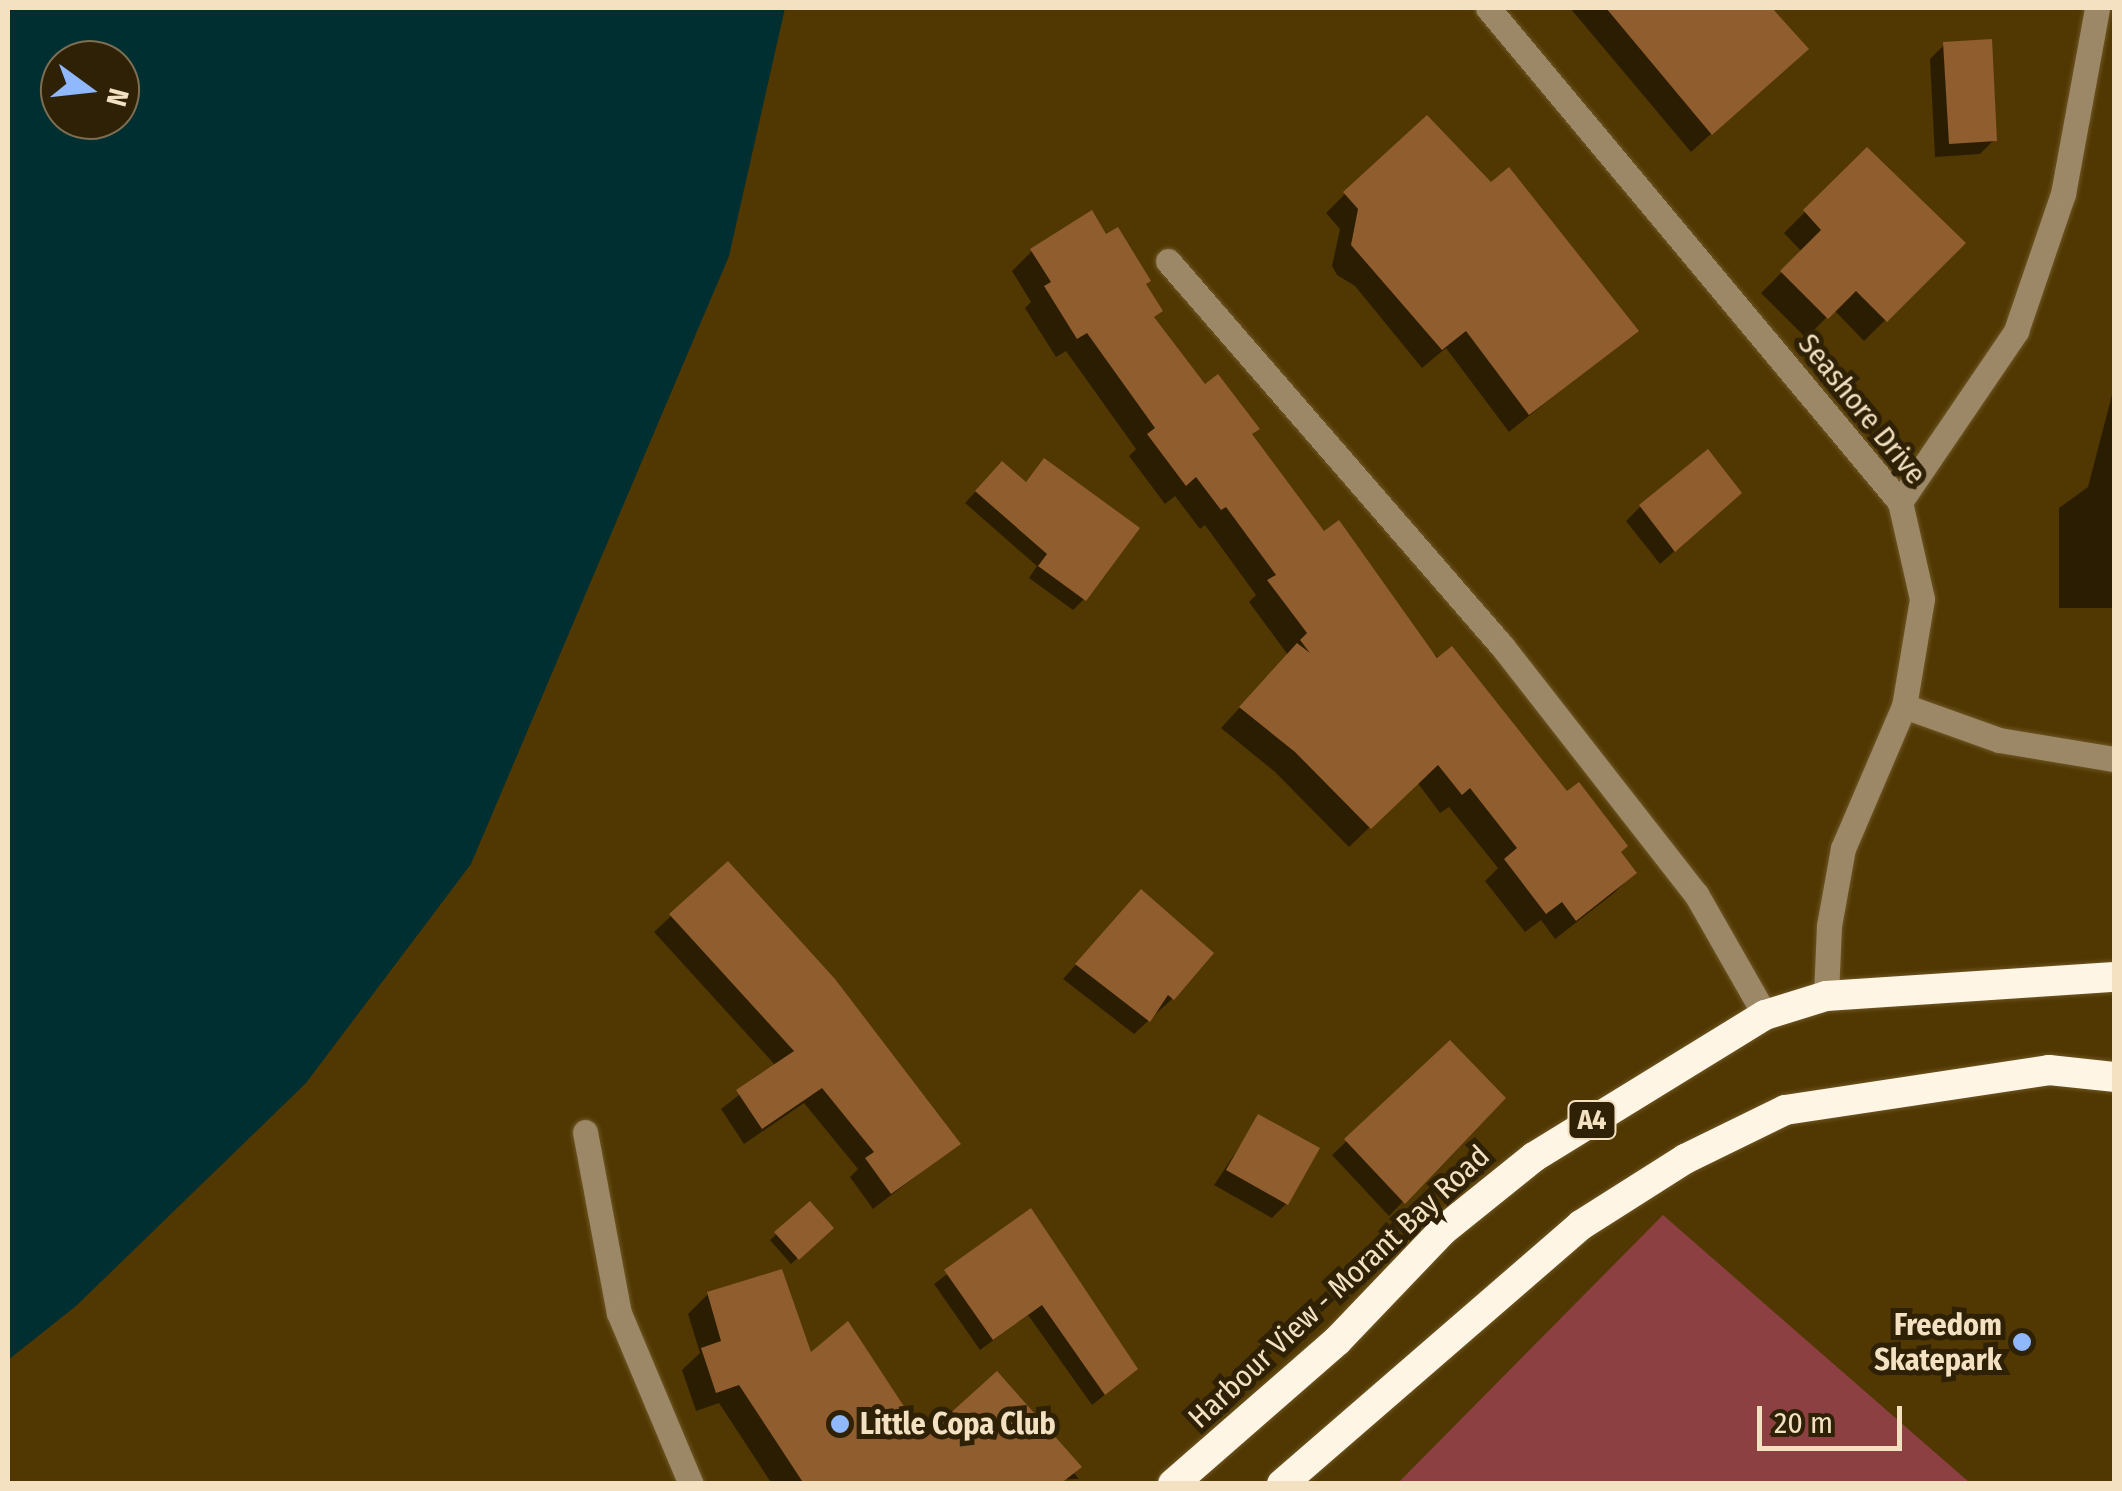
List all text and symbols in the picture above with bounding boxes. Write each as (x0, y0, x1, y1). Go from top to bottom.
north arrow (40, 40, 140, 140)
text: N (99, 85, 136, 110)
street label: Seashore Drive (1790, 326, 1934, 492)
road number: A4 (1567, 1097, 1617, 1143)
street label: Harbour View - Morant Bay Road (1181, 1138, 1497, 1436)
place label: Freedom Skatepark (1874, 1307, 2002, 1378)
marker: Freedom Skatepark (2011, 1331, 2033, 1353)
scale bar (1762, 1386, 1907, 1448)
text: 20 m (1774, 1405, 1833, 1441)
place label: Little Copa Club (860, 1406, 1056, 1442)
marker: Little Copa Club (829, 1413, 851, 1435)

